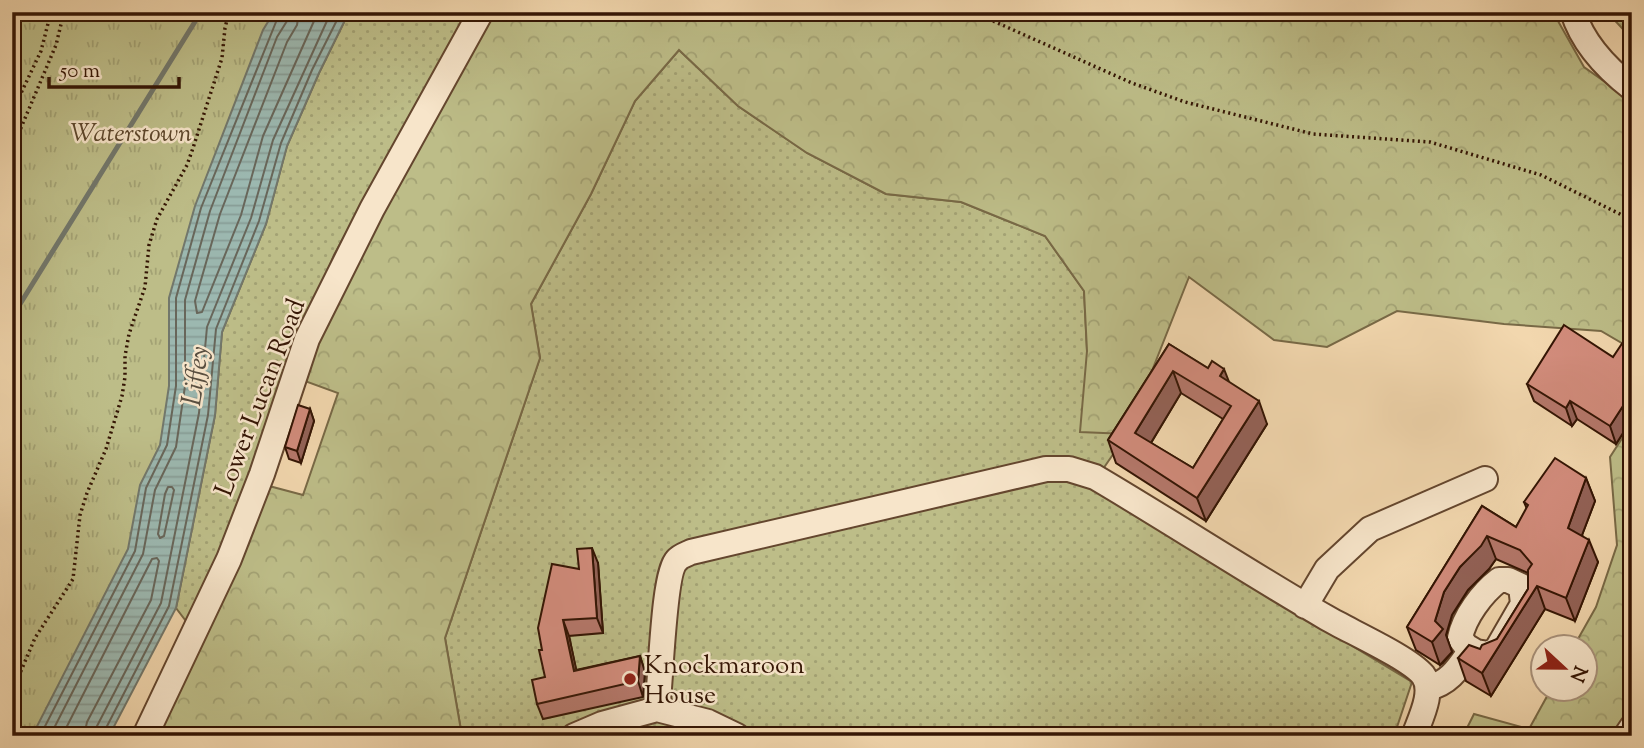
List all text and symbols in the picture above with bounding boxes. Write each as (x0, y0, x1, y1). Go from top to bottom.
scale bar (49, 46, 178, 90)
text: 50 m (59, 57, 100, 87)
park label: Waterstown (70, 116, 192, 153)
street label: Lower Lucan Road (207, 293, 316, 502)
water label: Liffey (173, 344, 221, 409)
north arrow (1528, 632, 1598, 702)
place label: Knockmaroon House (644, 648, 805, 715)
text: N (1562, 661, 1593, 686)
marker: Knockmaroon House (622, 671, 638, 687)

